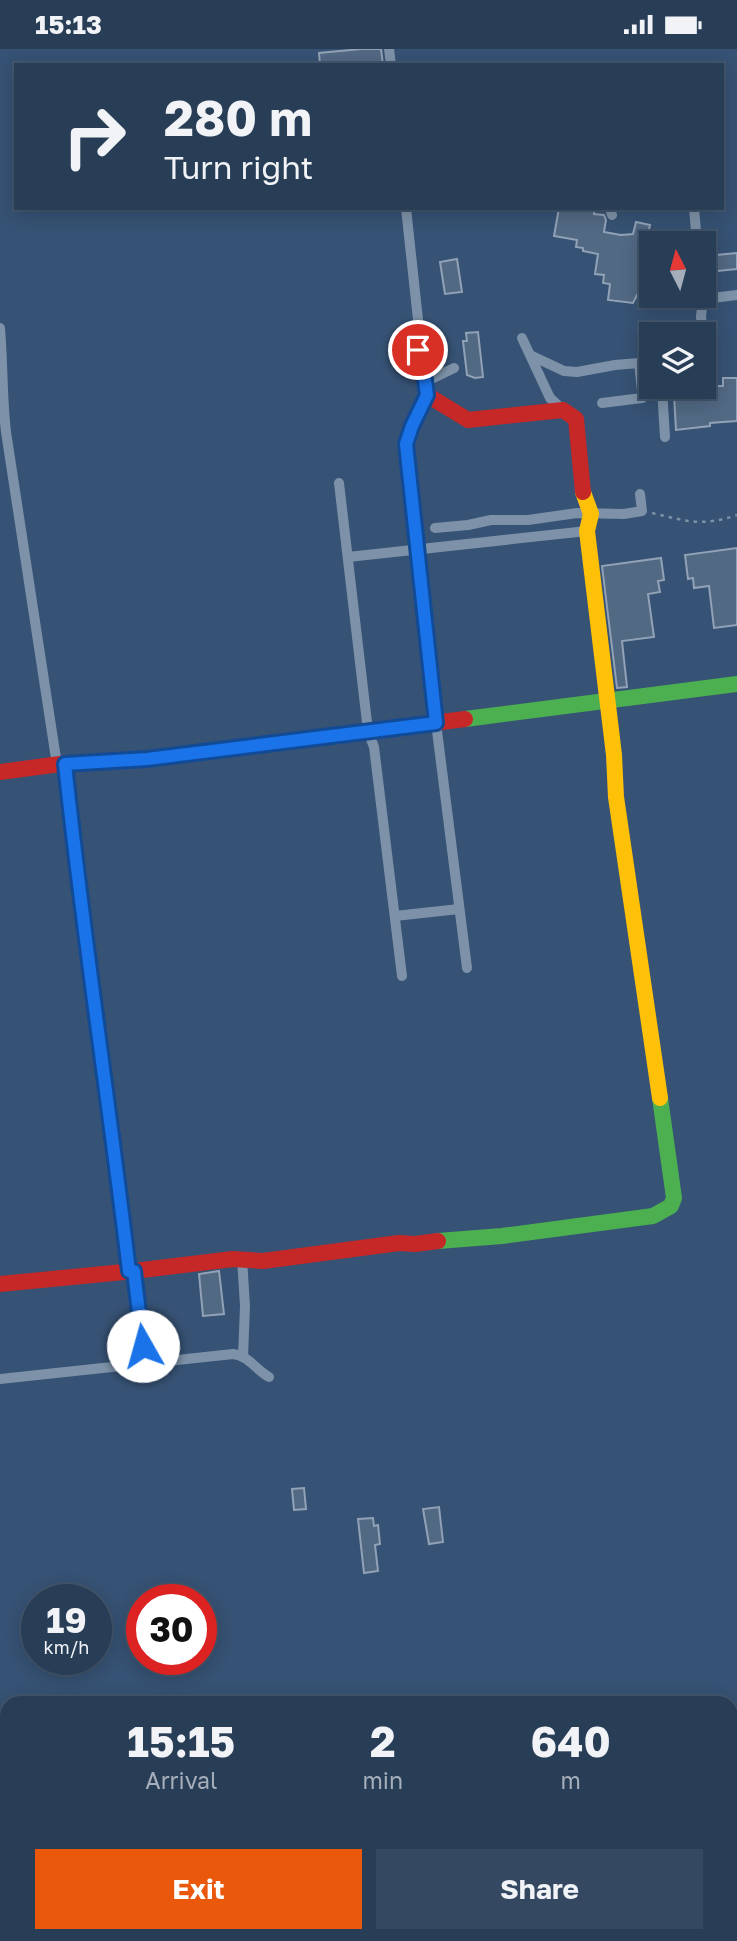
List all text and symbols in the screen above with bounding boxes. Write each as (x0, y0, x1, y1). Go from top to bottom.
text: 15:13 (35, 9, 102, 40)
text: 280 m (164, 88, 312, 147)
icon: right (49, 91, 140, 182)
text: Turn right (164, 148, 313, 186)
north arrow (639, 231, 716, 308)
map controls (639, 231, 716, 399)
pin (388, 320, 448, 380)
button: layers (639, 322, 716, 399)
icon: arrive (399, 331, 437, 369)
position arrow (106, 1309, 180, 1383)
speed limit sign: 30 (126, 1584, 217, 1675)
text: 19 (46, 1599, 87, 1641)
text: km/h (44, 1636, 89, 1658)
text: 15:15 (127, 1716, 235, 1766)
text: 2 (370, 1716, 396, 1766)
text: 640 (530, 1716, 611, 1766)
text: Arrival (145, 1766, 217, 1794)
text: min (363, 1766, 403, 1794)
text: m (560, 1766, 581, 1794)
button: Exit (35, 1849, 362, 1929)
button: Share (376, 1849, 703, 1929)

